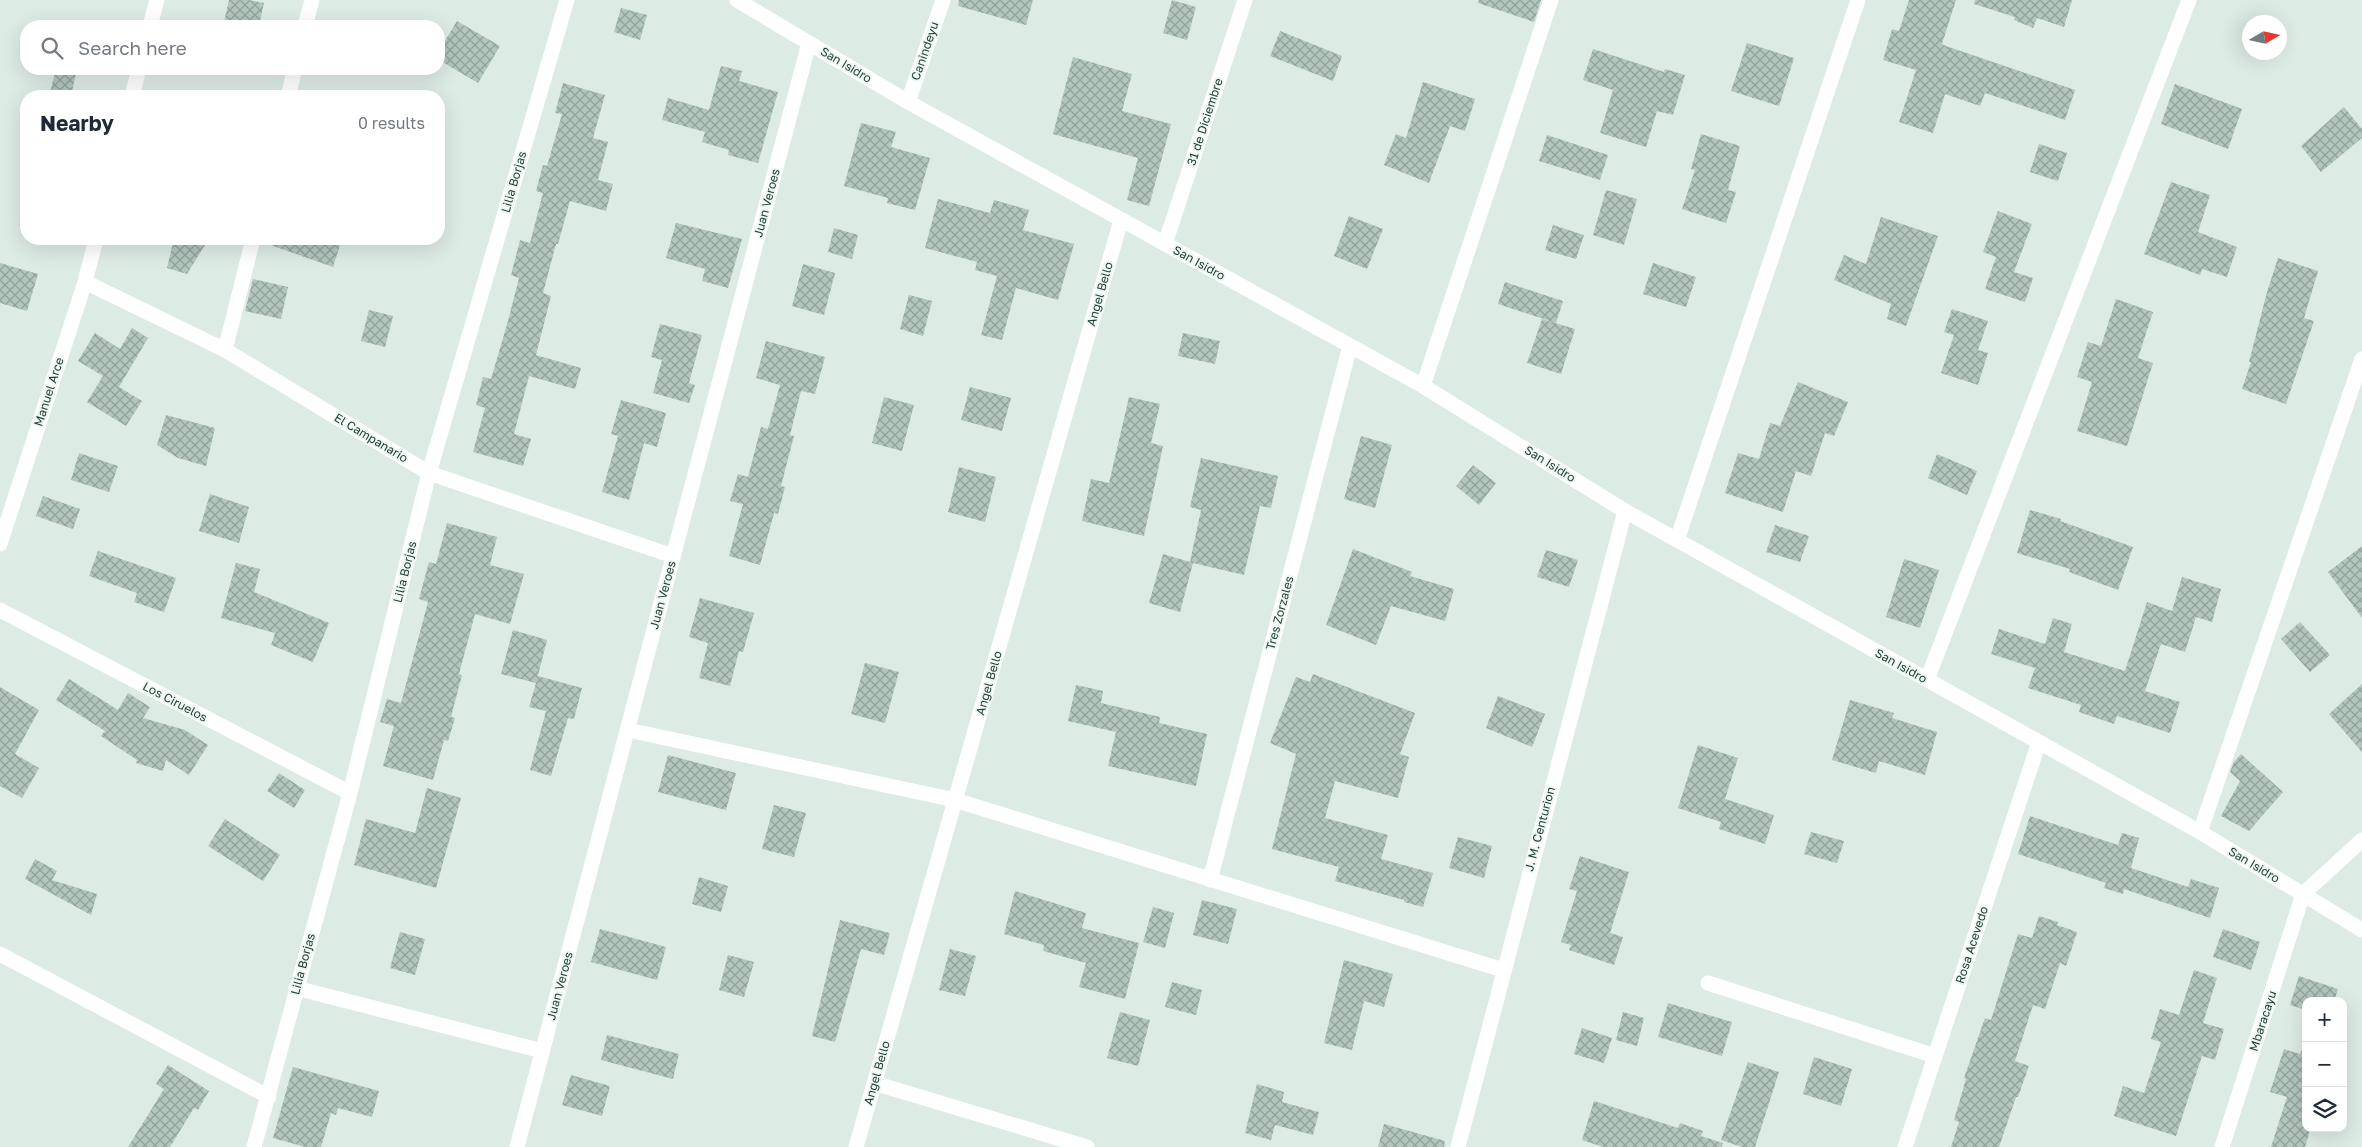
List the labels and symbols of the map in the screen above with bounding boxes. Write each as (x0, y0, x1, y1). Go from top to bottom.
north arrow (2242, 15, 2287, 60)
street label: Canindeyu (908, 20, 942, 82)
street label: San Isidro (818, 43, 875, 86)
street label: 31 de Diciembre (1183, 76, 1226, 167)
street label: Lilia Borjas (498, 149, 529, 214)
street label: Juan Veroes (750, 167, 783, 239)
street label: San Isidro (1171, 242, 1228, 283)
street label: Angel Bello (1083, 260, 1116, 328)
street label: Manuel Arce (30, 355, 67, 428)
street label: El Campanario (332, 410, 411, 465)
street label: San Isidro (1522, 442, 1579, 485)
street label: Lilia Borjas (390, 539, 419, 604)
street label: Juan Veroes (646, 559, 679, 631)
street label: Tres Zorzales (1262, 574, 1297, 652)
street label: San Isidro (1873, 645, 1930, 686)
street label: Angel Bello (972, 649, 1005, 717)
street label: Los Ciruelos (140, 678, 210, 725)
street label: J. M. Centurion (1521, 785, 1558, 873)
street label: San Isidro (2226, 843, 2283, 886)
street label: Rosa Acevedo (1952, 904, 1991, 985)
street label: Lilia Borjas (287, 931, 318, 996)
street label: Juan Veroes (543, 950, 576, 1022)
street label: Mbaracayu (2246, 989, 2279, 1053)
street label: Angel Bello (860, 1039, 893, 1107)

